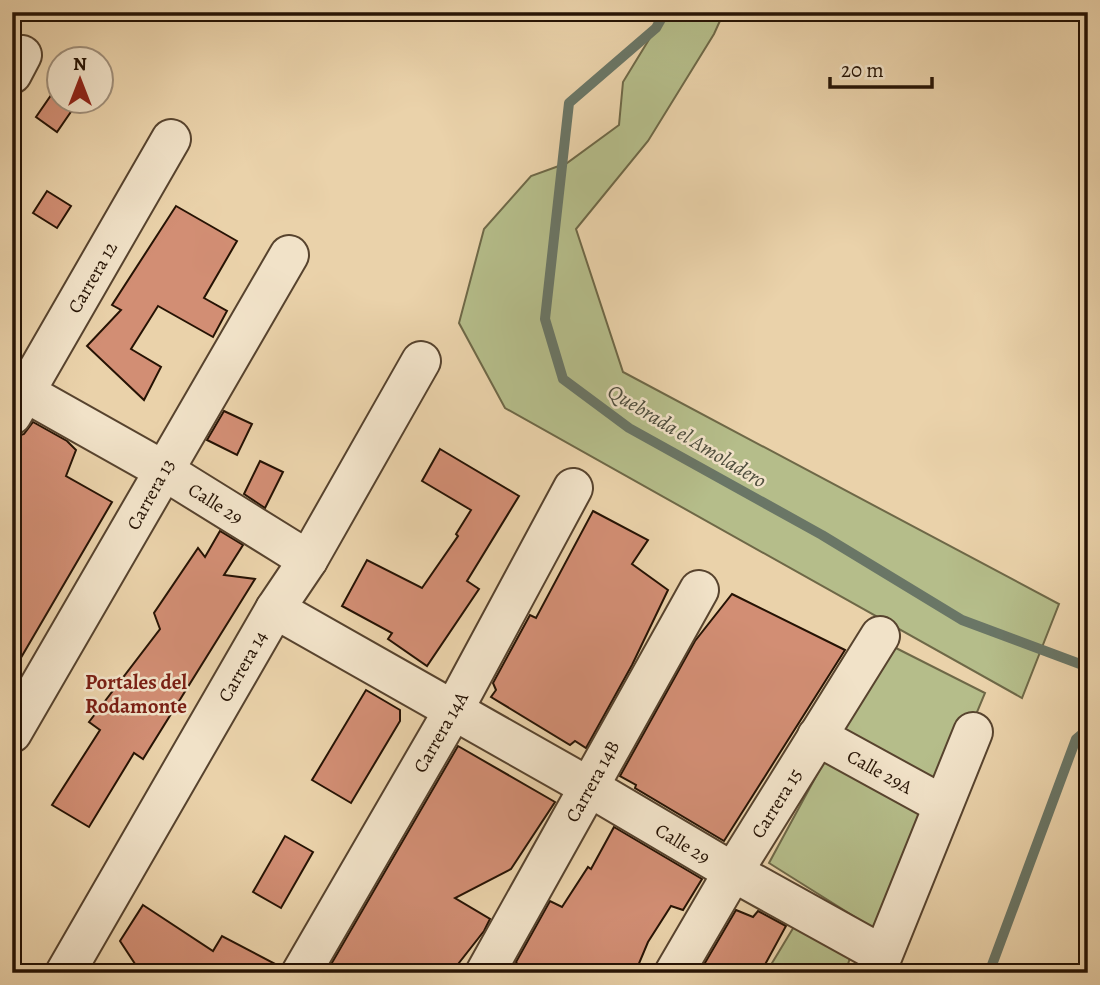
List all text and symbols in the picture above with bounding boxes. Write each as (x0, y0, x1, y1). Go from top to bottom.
north arrow (46, 46, 116, 116)
scale bar (830, 46, 932, 90)
text: N (73, 51, 87, 77)
text: 20 m (841, 56, 884, 84)
street label: Carrera 12 (62, 237, 124, 318)
water label: Quebrada el Amoladero (602, 378, 772, 494)
street label: Carrera 13 (121, 454, 181, 535)
street label: Calle 29 (183, 477, 248, 531)
street label: Carrera 14 (212, 626, 274, 707)
district label: Portales del Rodamonte (85, 668, 187, 720)
street label: Carrera 14A (407, 686, 475, 778)
street label: Carrera 14B (560, 736, 626, 827)
street label: Calle 29A (842, 743, 918, 801)
street label: Carrera 15 (745, 764, 809, 843)
street label: Calle 29 (650, 817, 715, 870)

